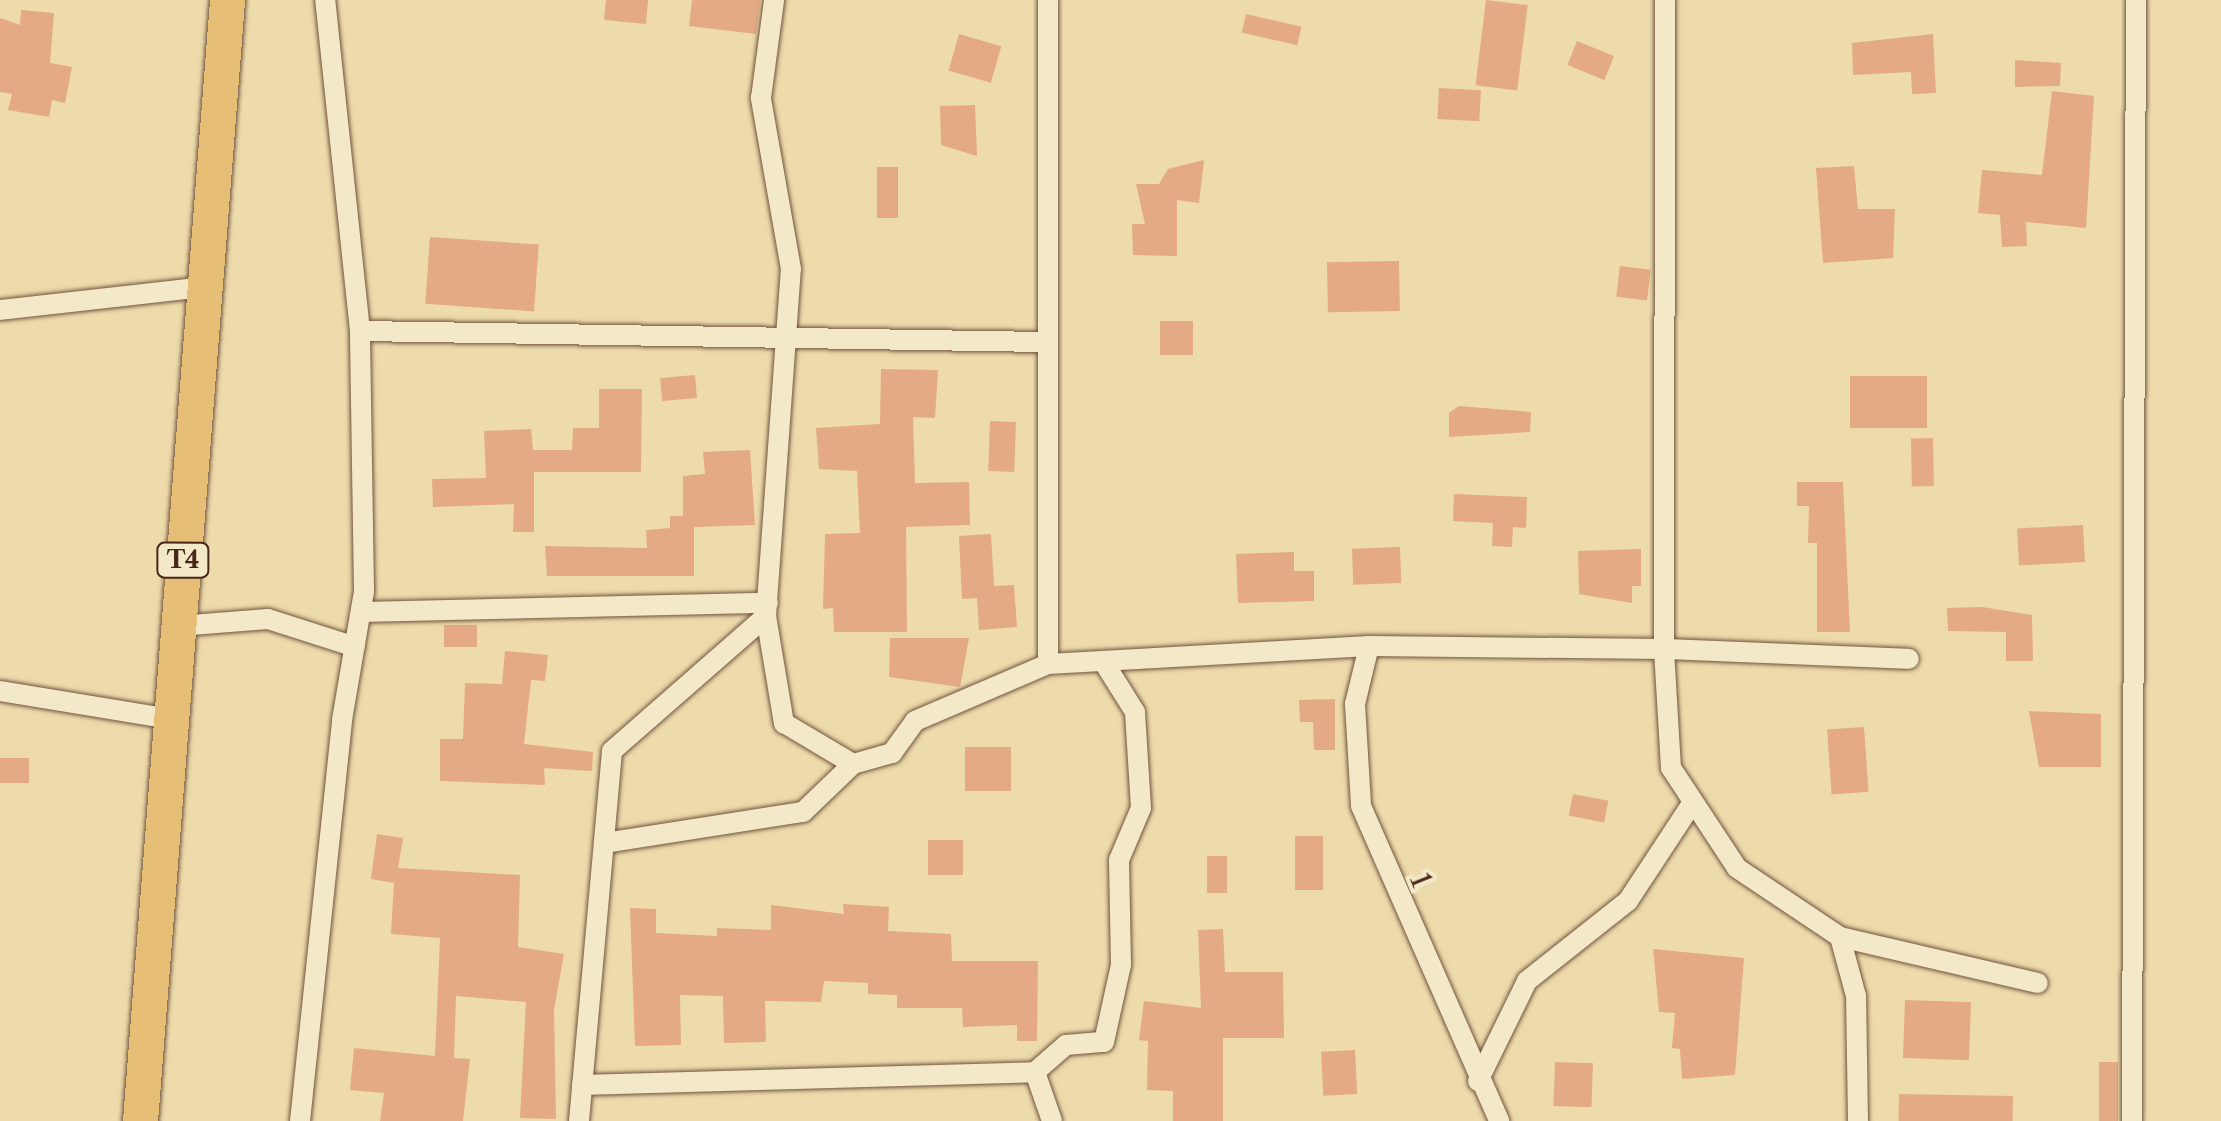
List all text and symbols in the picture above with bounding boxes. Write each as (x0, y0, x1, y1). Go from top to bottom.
road number: T4 (156, 540, 210, 580)
street label: 1 (1403, 868, 1439, 892)

